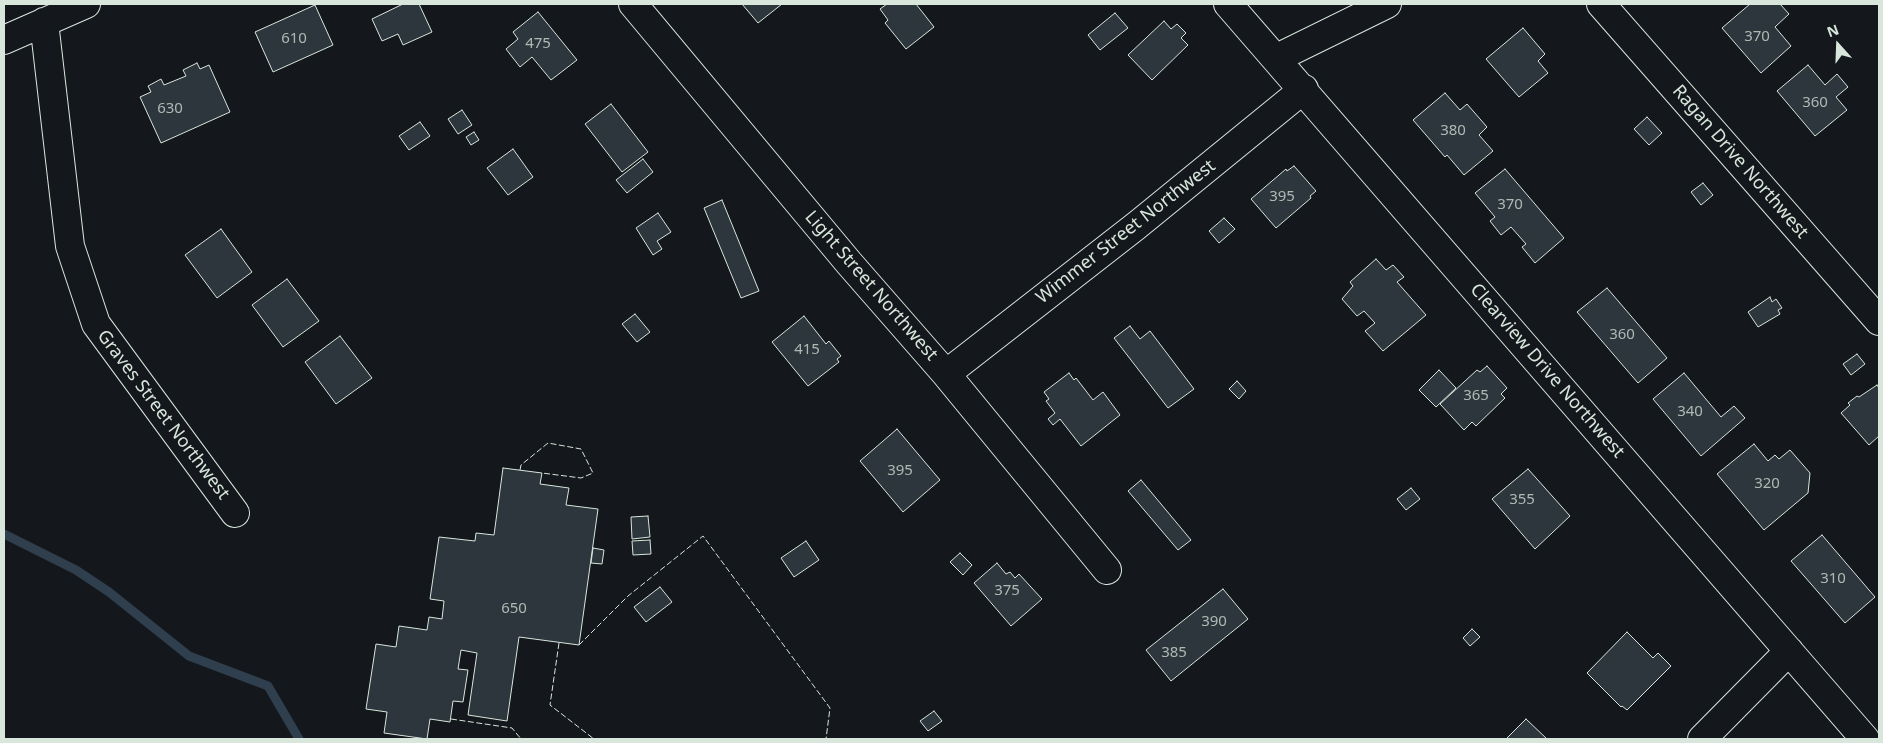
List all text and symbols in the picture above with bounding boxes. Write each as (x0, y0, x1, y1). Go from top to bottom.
north arrow (1813, 20, 1863, 70)
text: N (1824, 20, 1841, 41)
house number: 370 (1744, 28, 1770, 46)
house number: 610 (281, 30, 307, 48)
house number: 475 (525, 35, 551, 53)
street label: Ragan Drive Northwest (1667, 81, 1813, 243)
house number: 360 (1802, 94, 1828, 112)
house number: 630 (157, 100, 183, 118)
house number: 380 (1440, 122, 1466, 140)
street label: Wimmer Street Northwest (1032, 155, 1220, 309)
house number: 395 (1269, 188, 1295, 206)
house number: 370 (1497, 196, 1523, 214)
street label: Light Street Northwest (800, 207, 942, 365)
street label: Clearview Drive Northwest (1465, 279, 1629, 463)
street label: Graves Street Northwest (92, 326, 234, 504)
house number: 360 (1609, 326, 1635, 344)
house number: 415 (794, 341, 820, 359)
house number: 365 (1463, 387, 1489, 405)
house number: 340 (1677, 403, 1703, 421)
house number: 395 (887, 462, 913, 480)
house number: 320 (1754, 475, 1780, 493)
house number: 355 (1509, 491, 1535, 509)
house number: 310 (1820, 570, 1846, 588)
house number: 375 (994, 582, 1020, 600)
house number: 650 (501, 600, 527, 618)
house number: 390 (1201, 613, 1227, 631)
house number: 385 (1161, 644, 1187, 662)

